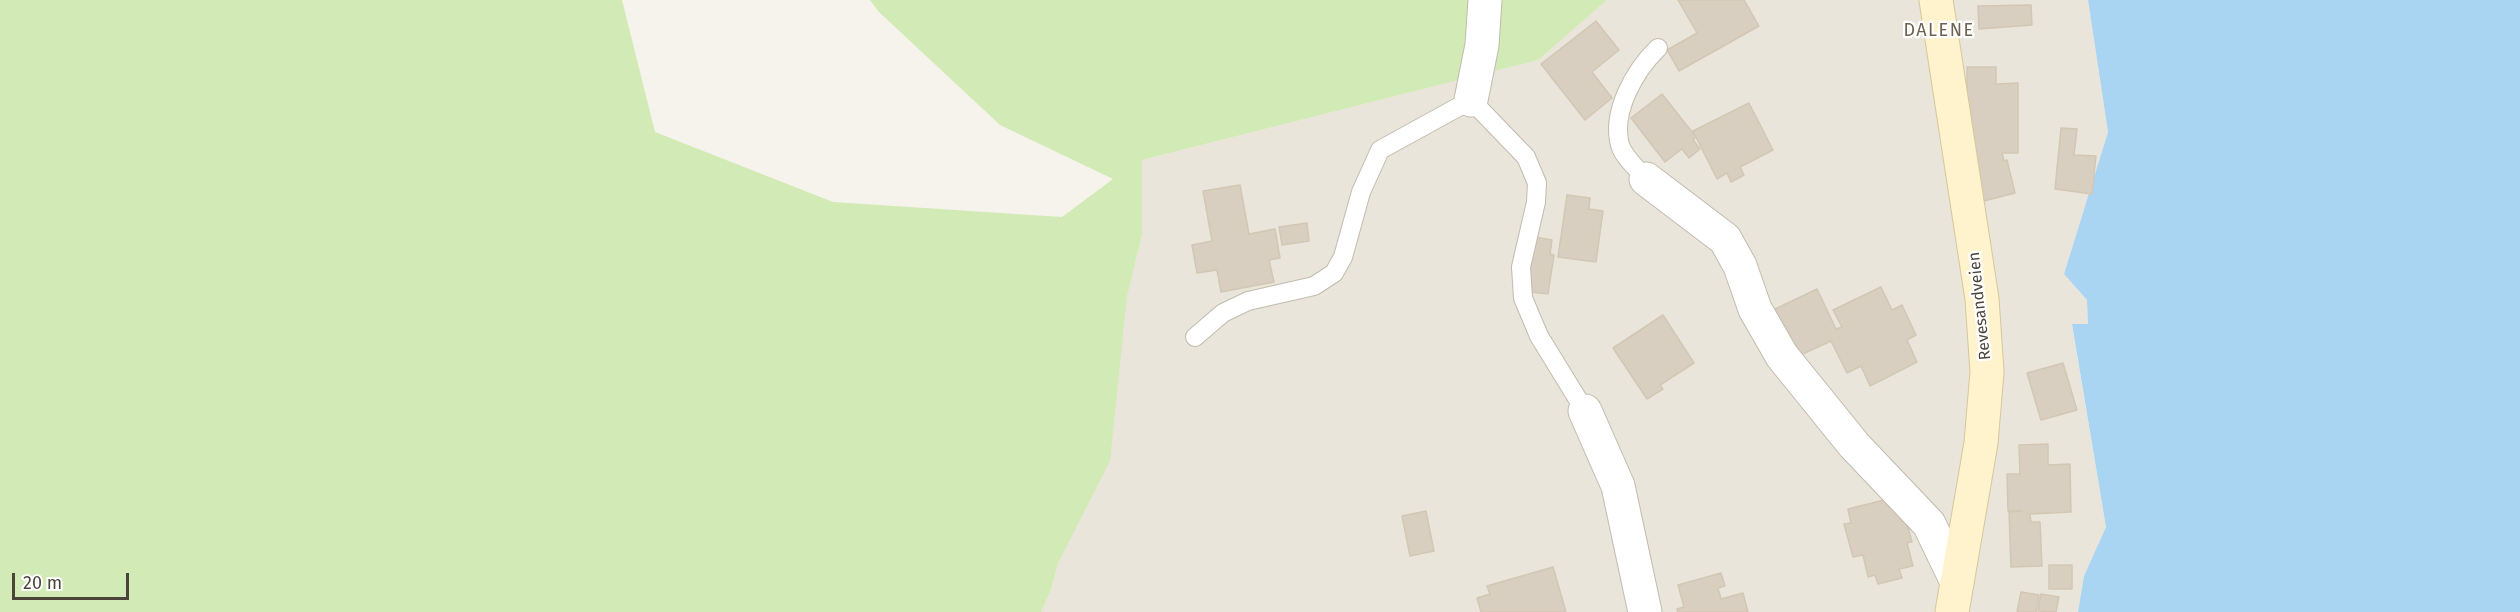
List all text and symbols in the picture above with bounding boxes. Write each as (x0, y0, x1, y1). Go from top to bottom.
district label: DALENE (1903, 20, 1975, 42)
street label: Revesandveien (1965, 251, 1995, 361)
scale bar (15, 561, 132, 599)
text: 20 m (23, 572, 62, 594)

